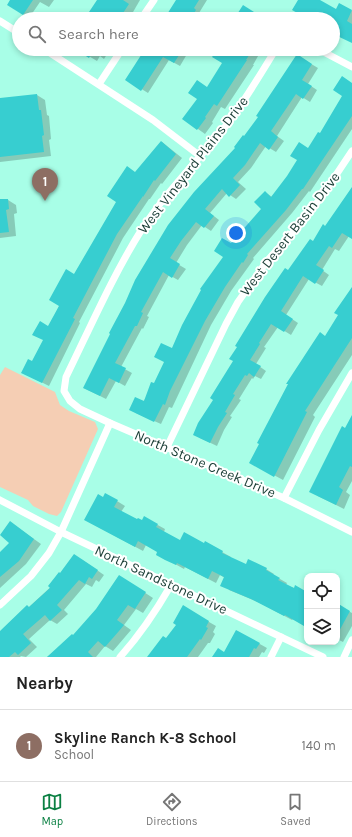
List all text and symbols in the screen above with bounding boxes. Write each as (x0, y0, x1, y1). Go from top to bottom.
search box (12, 12, 340, 56)
icon: search (26, 23, 48, 45)
text: Search here (58, 25, 139, 43)
street label: West Vineyard Plains Drive (134, 93, 252, 237)
pin: 1 (32, 168, 58, 201)
street label: West Desert Basin Drive (236, 169, 344, 299)
your location (226, 223, 246, 243)
street label: North Stone Creek Drive (132, 427, 278, 501)
street label: North Sandstone Drive (92, 542, 230, 618)
map controls (304, 573, 340, 645)
button: locate (304, 573, 340, 609)
button: layers (304, 609, 340, 645)
text: Nearby (16, 673, 73, 693)
text: Skyline Ranch K-8 School (54, 729, 237, 747)
text: 1 (27, 738, 31, 753)
text: 140 m (301, 738, 336, 753)
text: School (54, 747, 94, 762)
tab: Map (41, 791, 63, 828)
tab: Directions (146, 791, 198, 828)
tab: Saved (280, 791, 311, 828)

